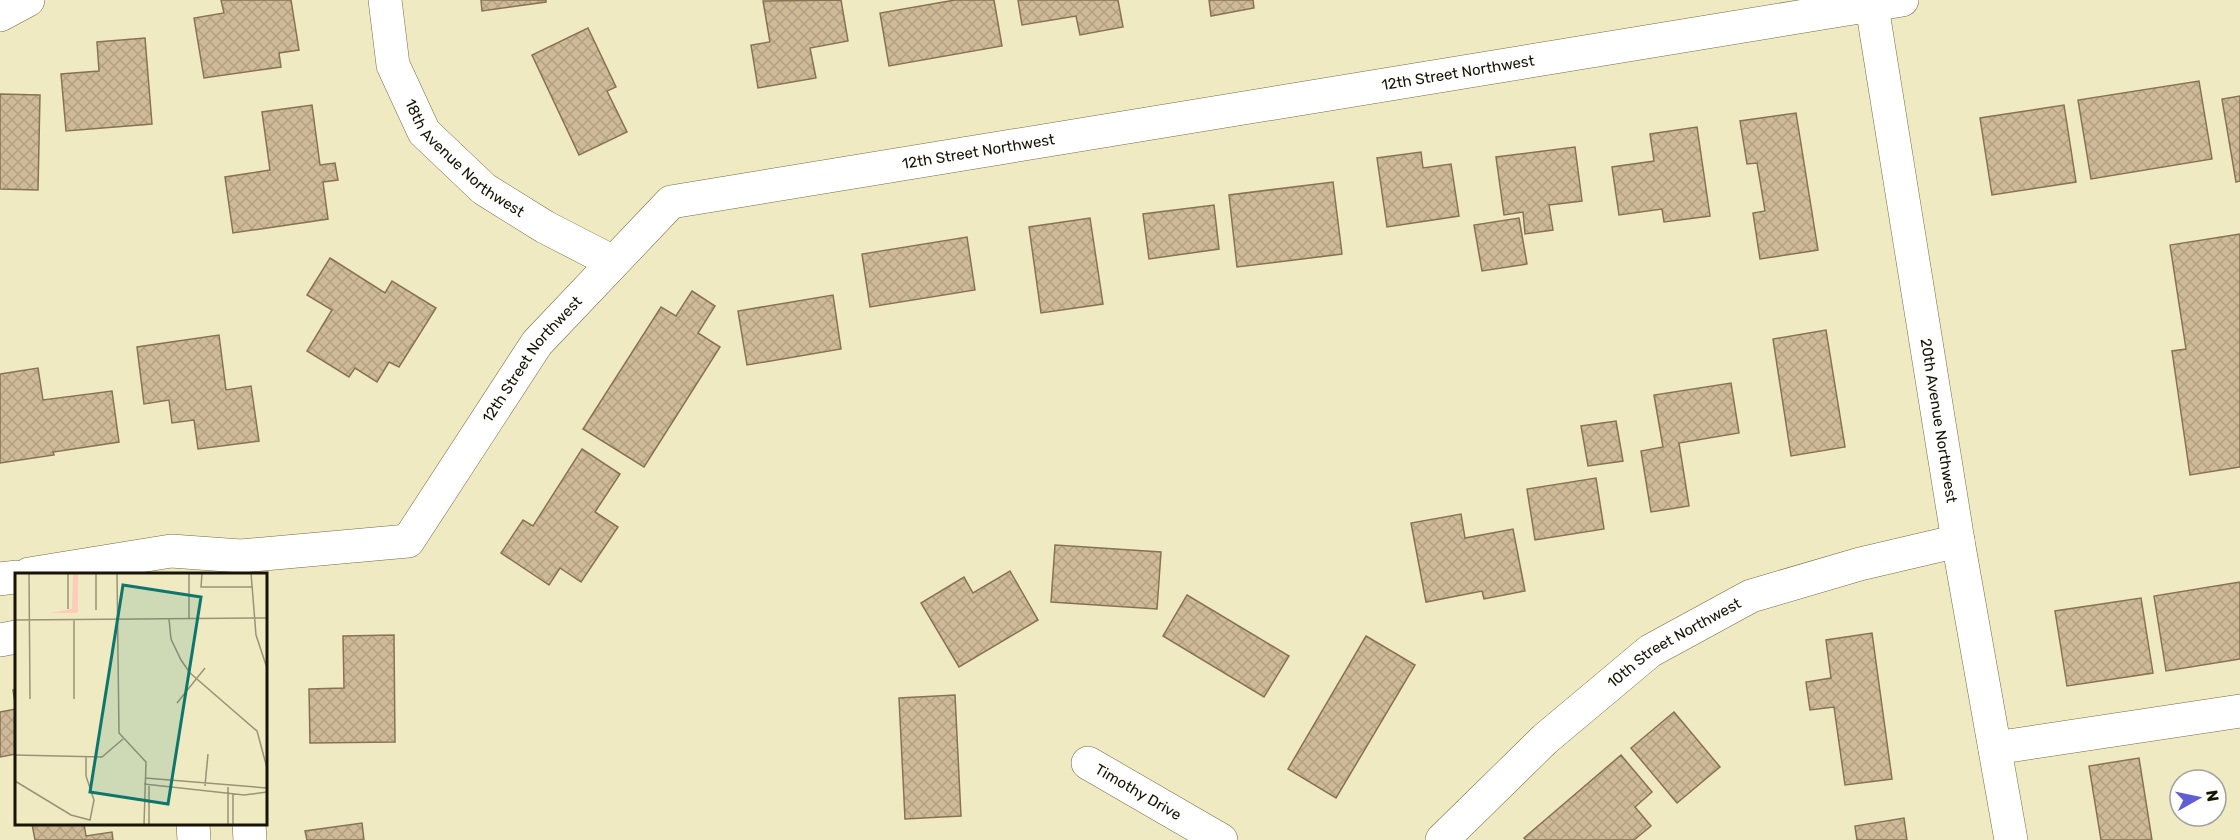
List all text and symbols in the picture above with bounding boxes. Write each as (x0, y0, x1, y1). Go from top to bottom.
street label: 12th Street Northwest (1380, 51, 1536, 94)
street label: 18th Avenue Northwest (401, 96, 528, 221)
street label: 12th Street Northwest (901, 130, 1056, 173)
street label: 12th Street Northwest (479, 292, 586, 426)
street label: 20th Avenue Northwest (1917, 337, 1961, 504)
inset map (15, 573, 267, 825)
street label: 10th Street Northwest (1604, 594, 1744, 692)
street label: Timothy Drive (1092, 760, 1185, 824)
north arrow (2168, 768, 2228, 828)
text: N (2202, 789, 2223, 803)

